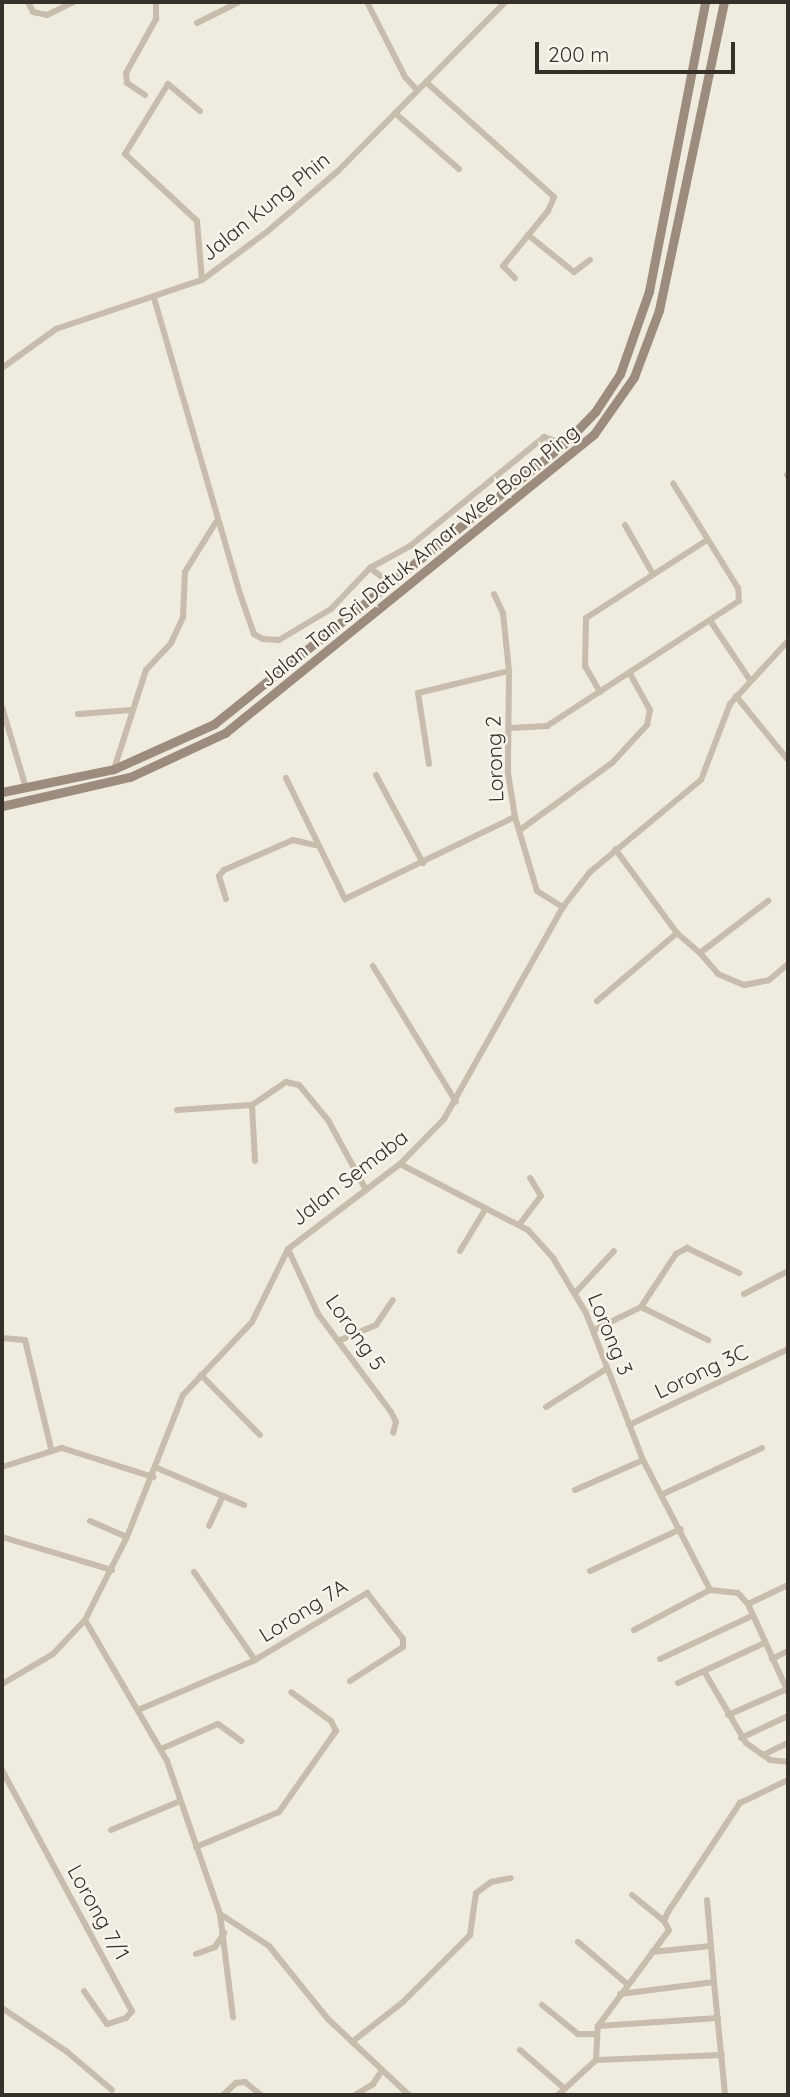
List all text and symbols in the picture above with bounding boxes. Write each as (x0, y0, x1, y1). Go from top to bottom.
scale bar (538, 28, 738, 72)
text: 200 m (548, 41, 610, 67)
street label: Jalan Kung Phin (196, 146, 334, 266)
street label: Jalan Tan Sri Datuk Amar Wee Boon Ping (254, 418, 584, 692)
street label: Lorong 2 (480, 715, 508, 803)
street label: Jalan Semaba (286, 1124, 412, 1230)
street label: Lorong 5 (321, 1289, 391, 1375)
street label: Lorong 3 (583, 1289, 639, 1379)
street label: Lorong 3C (650, 1338, 752, 1404)
street label: Lorong 7A (254, 1573, 352, 1647)
street label: Lorong 7/1 (63, 1860, 135, 1964)

